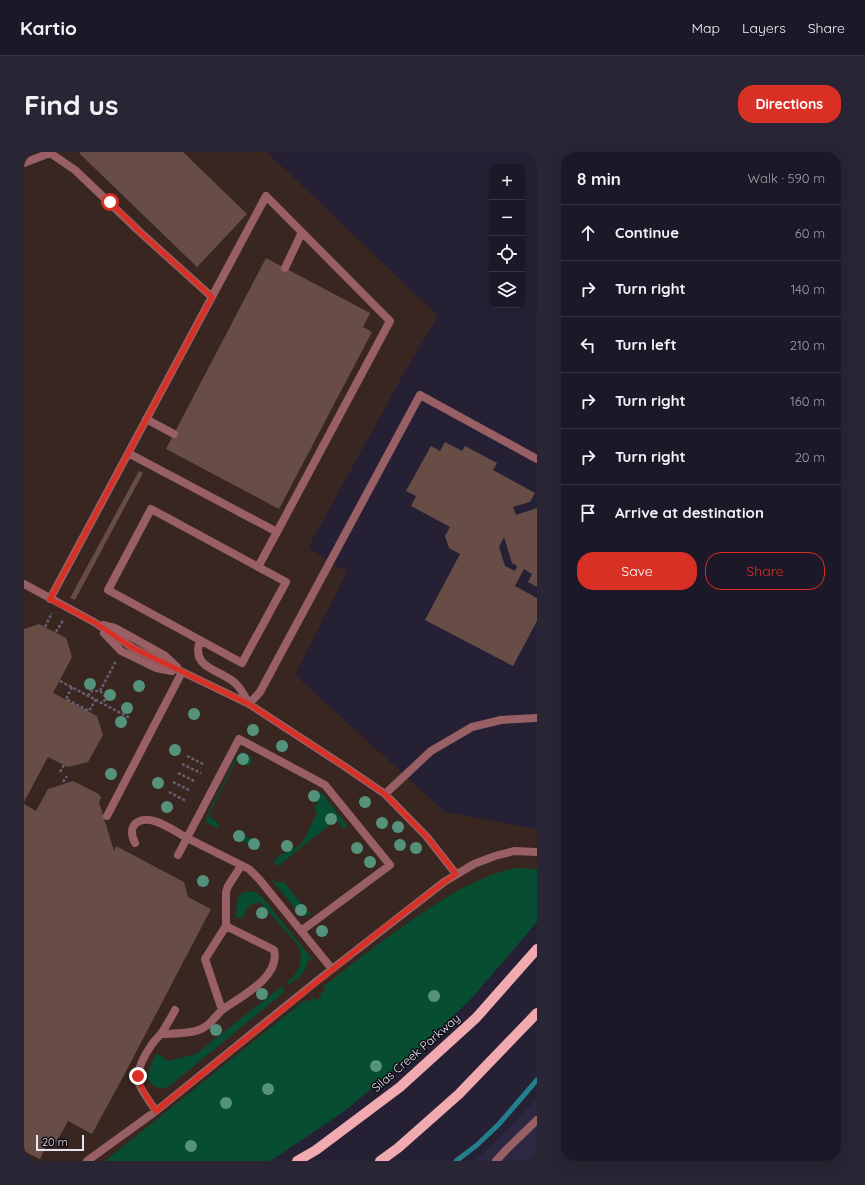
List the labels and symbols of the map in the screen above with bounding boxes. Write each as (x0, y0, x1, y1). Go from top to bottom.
route start (101, 193, 119, 211)
street label: Silas Creek Parkway (368, 1010, 463, 1095)
route end (129, 1067, 147, 1085)
scale bar (36, 1133, 84, 1152)

